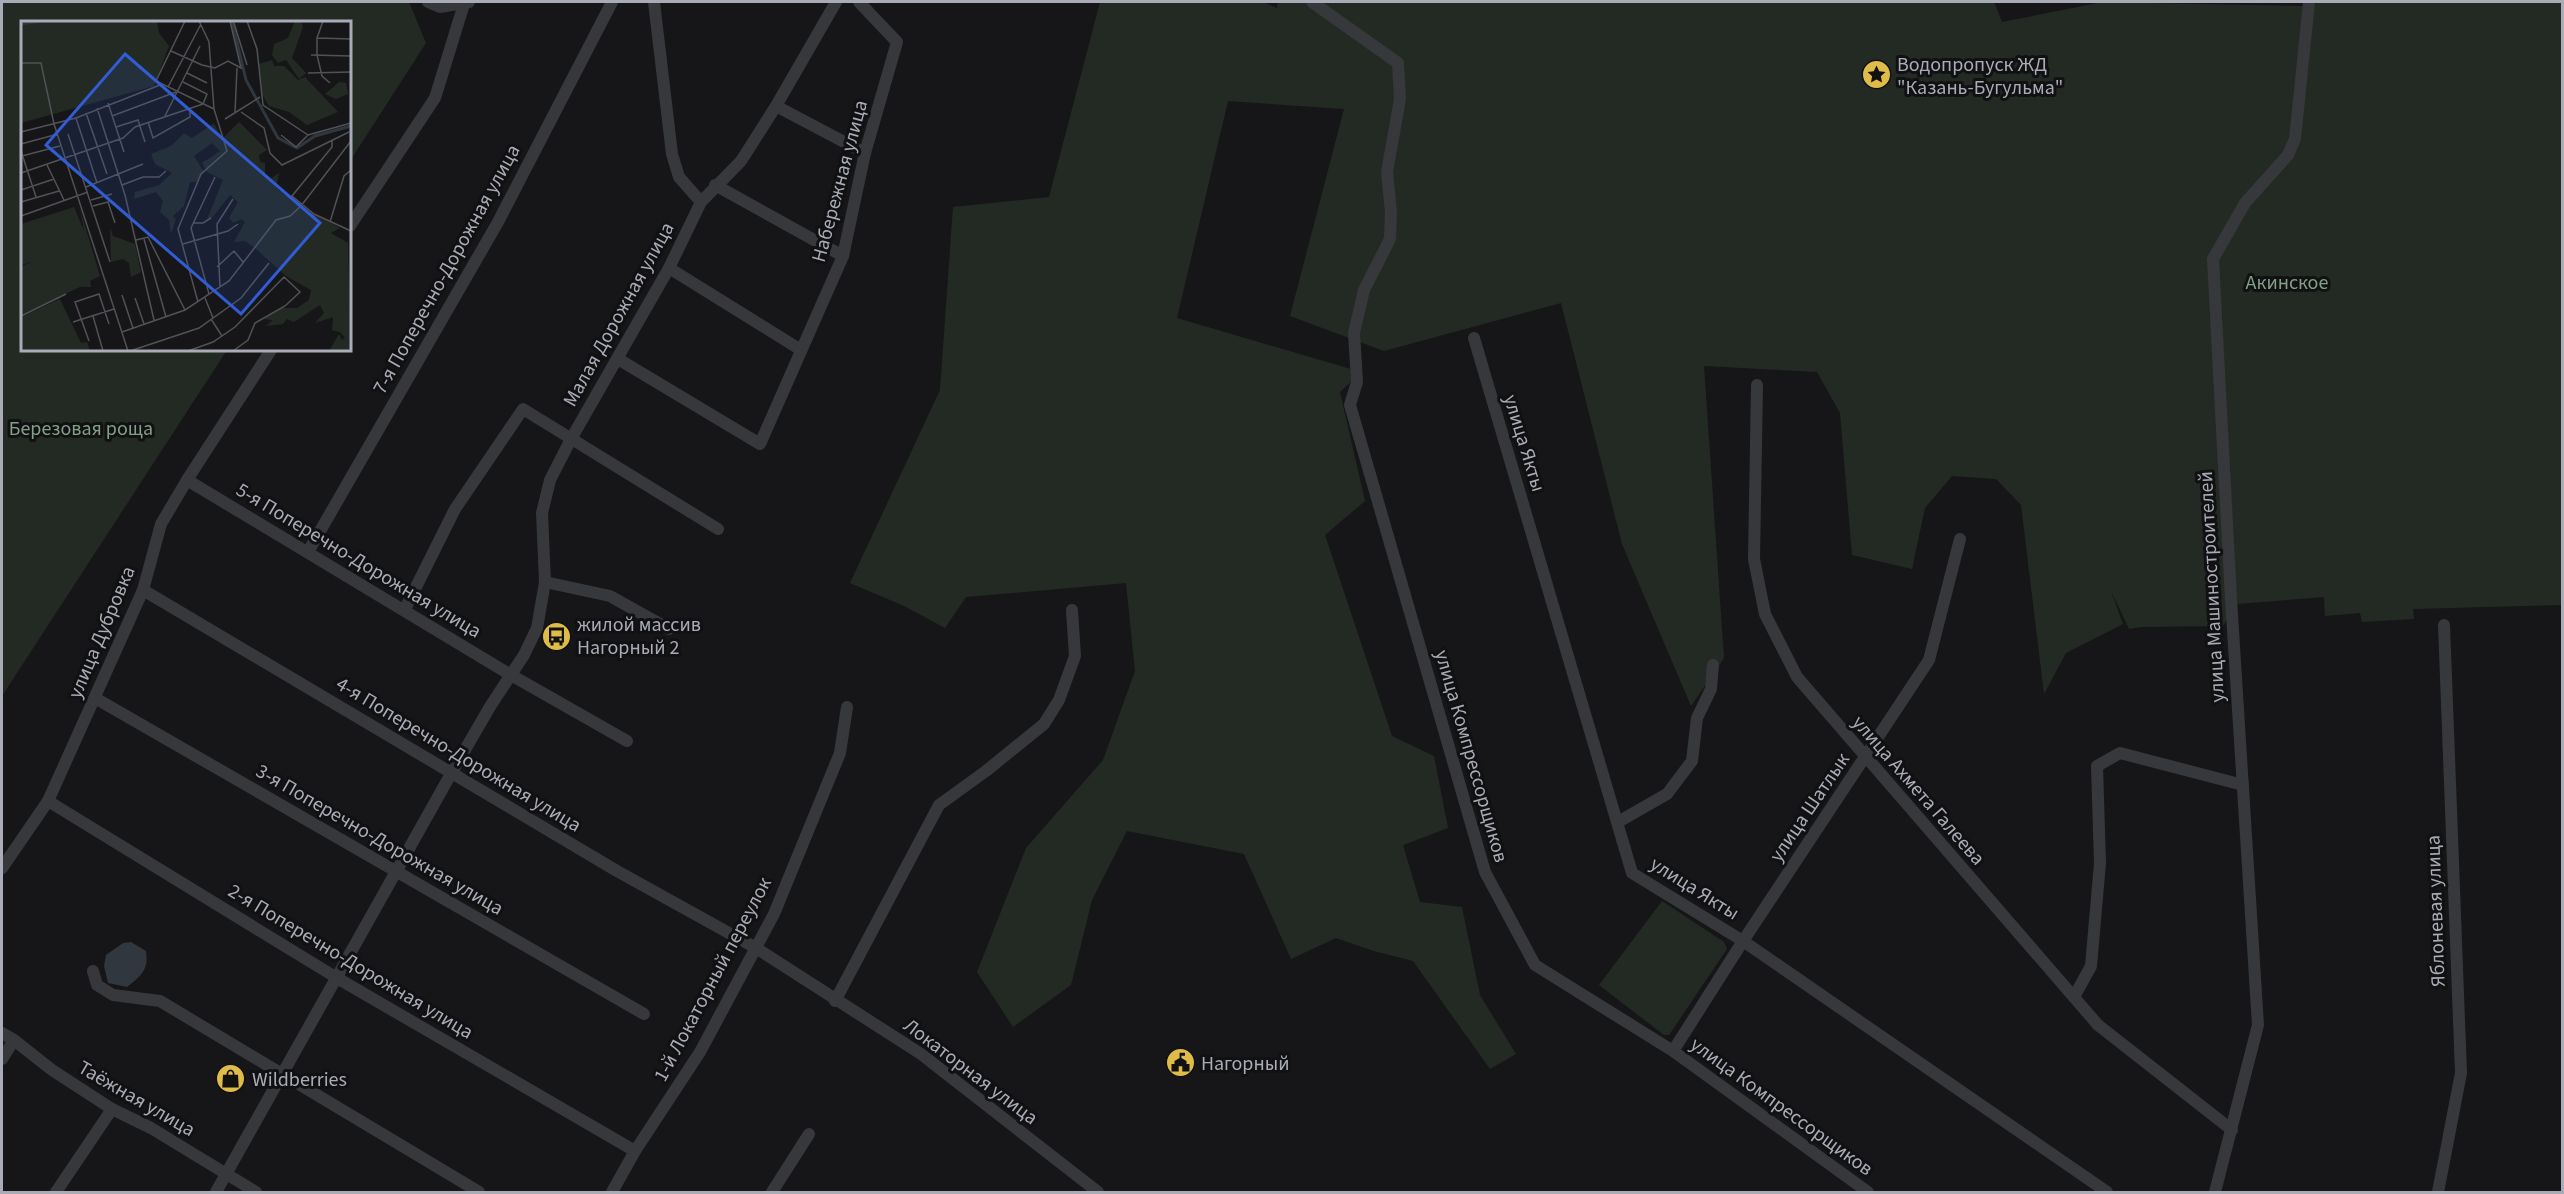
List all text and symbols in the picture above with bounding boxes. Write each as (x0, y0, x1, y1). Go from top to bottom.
inset map (21, 21, 351, 351)
place label: Водопропуск ЖД "Казань-Бугульма" (1897, 51, 2063, 102)
place icon: Водопропуск ЖД "Казань-Бугульма" (1860, 59, 1892, 91)
street label: Набережная улица (805, 97, 875, 265)
street label: 7-я Поперечно-Дорожная улица (366, 140, 527, 399)
street label: Малая Дорожная улица (556, 217, 681, 412)
park label: Акинское (2246, 269, 2328, 297)
street label: улица Якты (1496, 391, 1552, 495)
park label: Березовая роща (9, 415, 153, 443)
street label: улица Машиностроителей (2192, 471, 2232, 703)
street label: 5-я Поперечно-Дорожная улица (231, 476, 486, 645)
street label: улица Дубровка (61, 562, 142, 703)
place label: жилой массив Нагорный 2 (577, 611, 701, 662)
bus stop icon: жилой массив Нагорный 2 (540, 620, 572, 652)
street label: улица Компрессорщиков (1427, 647, 1515, 866)
street label: 4-я Поперечно-Дорожная улица (331, 670, 586, 839)
street label: улица Ахмета Галеева (1845, 710, 1991, 872)
street label: улица Шатлык (1763, 747, 1857, 868)
street label: 3-я Поперечно-Дорожная улица (251, 757, 508, 922)
street label: Яблоневая улица (2419, 835, 2453, 987)
street label: улица Якты (1645, 850, 1744, 927)
street label: 1-й Локаторный переулок (647, 872, 779, 1087)
street label: 2-я Поперечно-Дорожная улица (223, 877, 478, 1046)
street label: Локаторная улица (897, 1012, 1043, 1132)
street label: улица Компрессорщиков (1684, 1031, 1879, 1183)
public building icon: Нагорный (1164, 1047, 1196, 1079)
place label: Нагорный (1201, 1050, 1289, 1078)
street label: Таёжная улица (73, 1054, 200, 1144)
shop icon: Wildberries (215, 1063, 247, 1095)
place label: Wildberries (252, 1066, 347, 1094)

